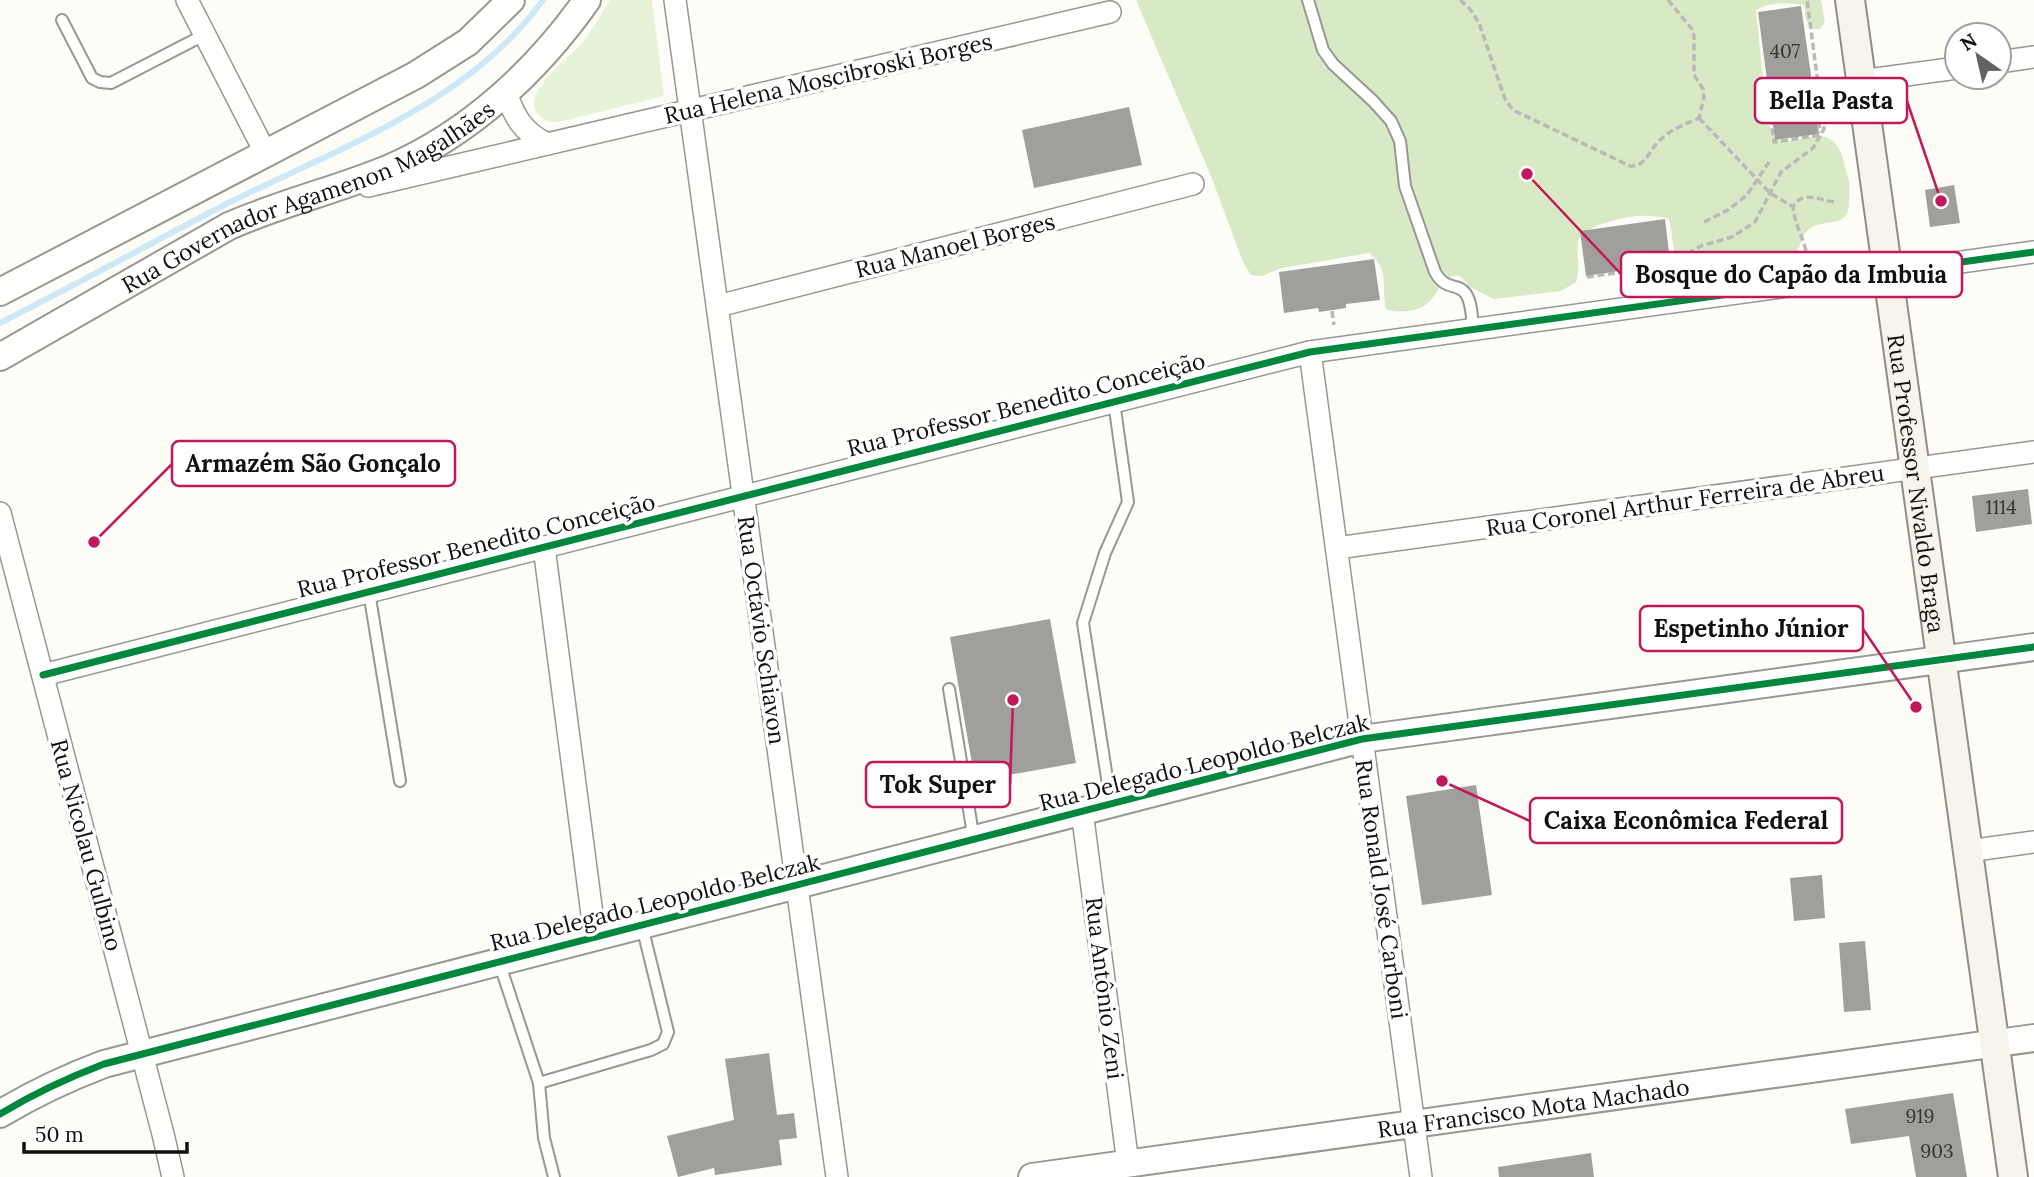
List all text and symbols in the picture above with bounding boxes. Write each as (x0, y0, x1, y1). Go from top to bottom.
north arrow (1943, 21, 2013, 91)
street label: Rua Helena Moscibroski Borges (661, 26, 995, 130)
text: N (1956, 28, 1982, 56)
house number: 407 (1770, 39, 1800, 63)
callout: Bella Pasta (1755, 78, 1907, 123)
text: Bella Pasta (1769, 85, 1894, 116)
street label: Rua Governador Agamenon Magalhães (116, 94, 500, 299)
street label: Rua Manoel Borges (852, 206, 1058, 284)
callout: Bosque do Capão da Imbuia (1621, 252, 1962, 297)
text: Bosque do Capão da Imbuia (1635, 259, 1948, 290)
street label: Rua Professor Nivaldo Braga (1882, 332, 1952, 635)
street label: Rua Professor Benedito Conceição (844, 345, 1208, 463)
callout: Armazém São Gonçalo (172, 441, 455, 486)
text: Armazém São Gonçalo (185, 448, 441, 479)
street label: Rua Coronel Arthur Ferreira de Abreu (1484, 458, 1886, 542)
street label: Rua Professor Benedito Conceição (294, 486, 658, 604)
house number: 1114 (1985, 495, 2017, 519)
street label: Rua Octávio Schiavon (732, 514, 792, 746)
callout: Espetinho Júnior (1640, 606, 1863, 651)
text: Espetinho Júnior (1653, 613, 1849, 644)
street label: Rua Delegado Leopoldo Belczak (1036, 707, 1373, 817)
street label: Rua Nicolau Gulbino (45, 736, 129, 954)
street label: Rua Ronald José Carboni (1349, 757, 1415, 1021)
callout: Tok Super (866, 762, 1010, 807)
text: Tok Super (880, 769, 997, 800)
callout: Caixa Econômica Federal (1530, 798, 1842, 843)
text: Caixa Econômica Federal (1544, 805, 1828, 836)
street label: Rua Delegado Leopoldo Belczak (487, 847, 824, 957)
street label: Rua Antônio Zeni (1079, 895, 1131, 1081)
street label: Rua Francisco Mota Machado (1375, 1071, 1691, 1143)
house number: 919 (1906, 1104, 1934, 1128)
scale bar (24, 1110, 187, 1154)
text: 50 m (35, 1121, 84, 1148)
house number: 903 (1920, 1139, 1954, 1163)

